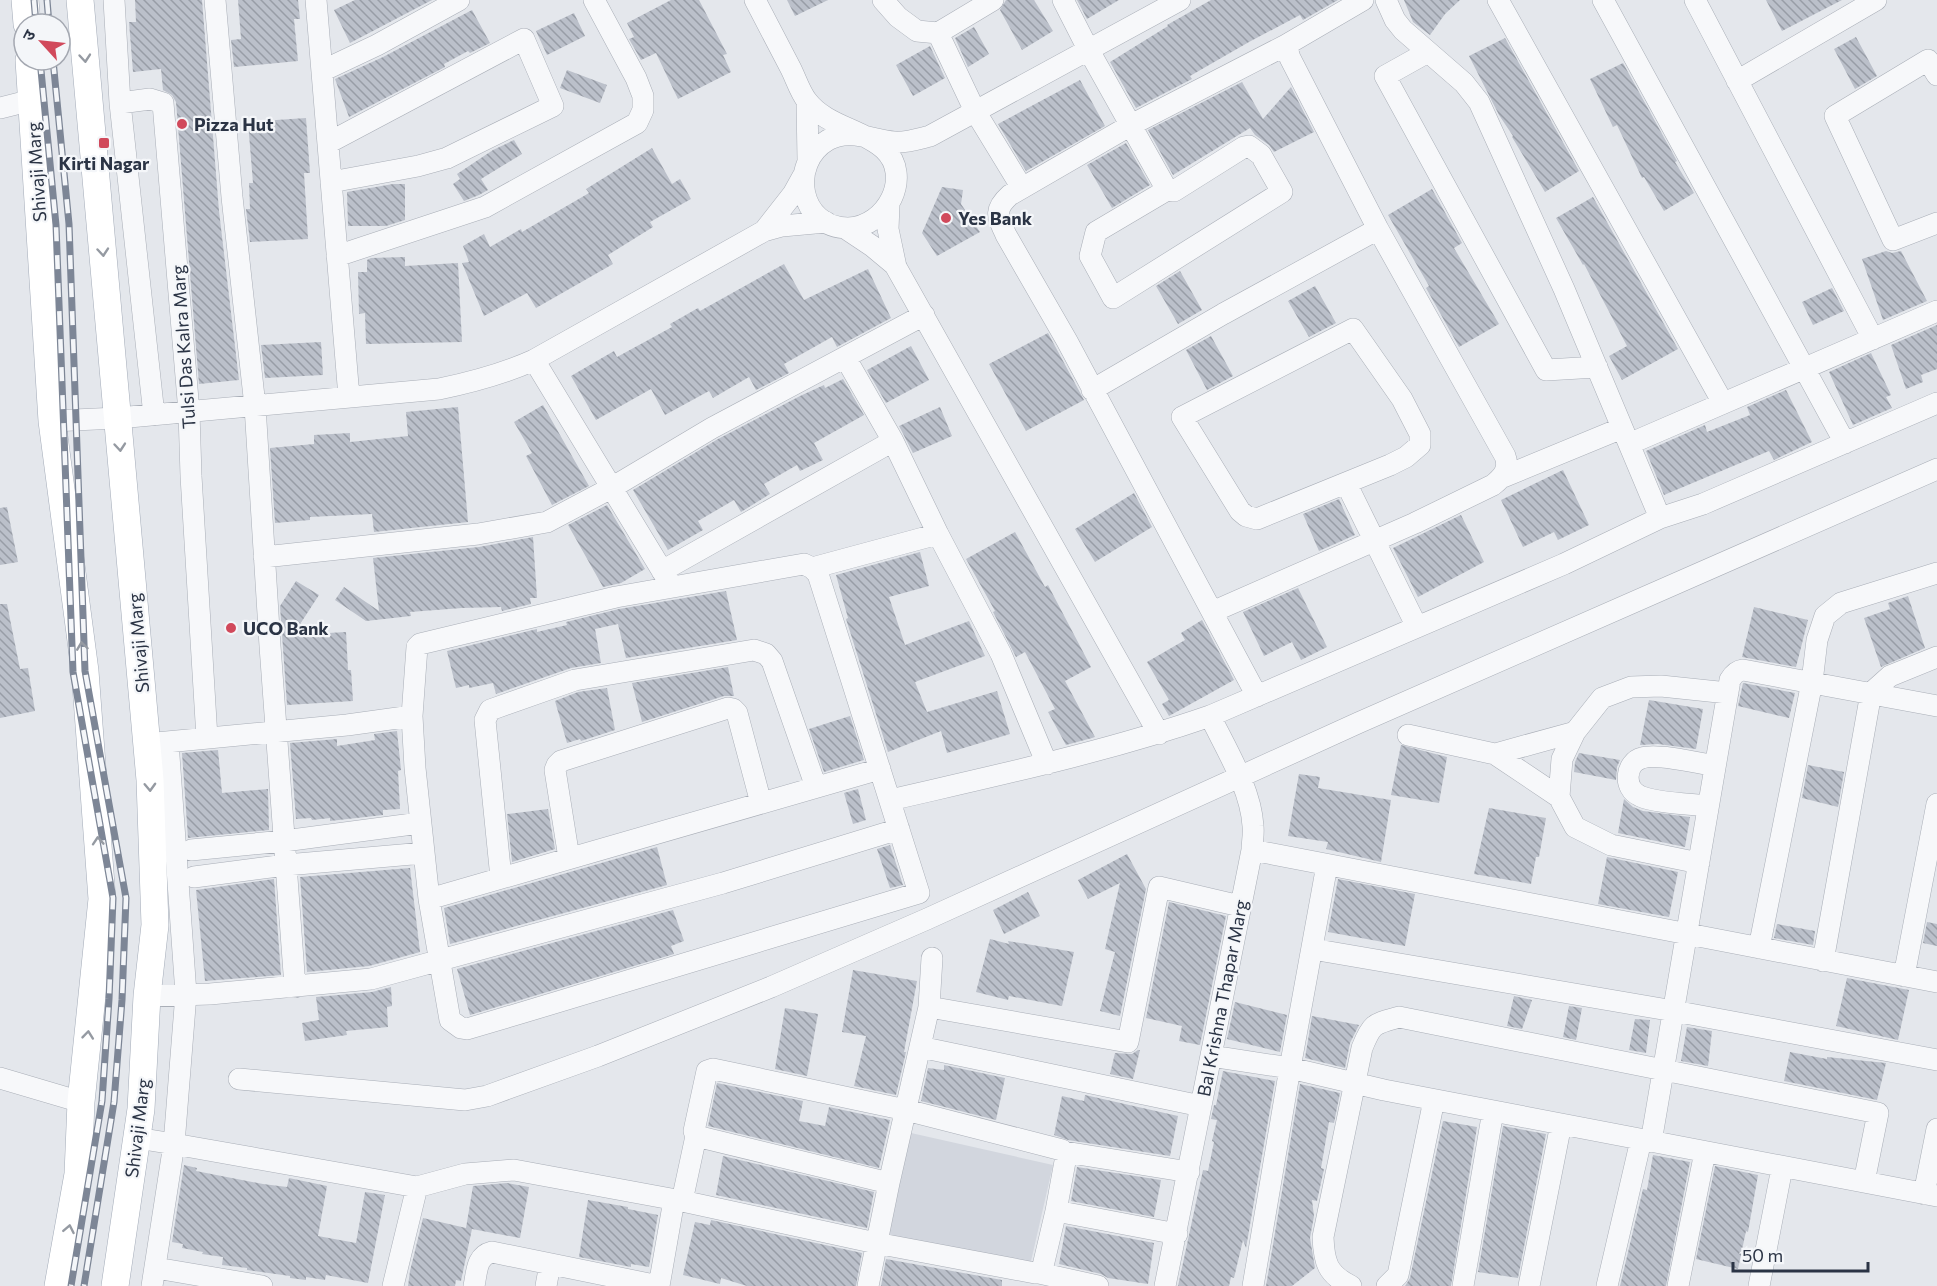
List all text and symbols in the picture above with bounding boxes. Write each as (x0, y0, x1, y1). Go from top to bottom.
north arrow (12, 12, 72, 72)
text: उ (18, 26, 39, 43)
one-way arrow (78, 54, 91, 63)
place label: Pizza Hut (194, 113, 274, 135)
marker: Pizza Hut (175, 117, 189, 131)
street label: Shivaji Marg (22, 121, 50, 223)
marker: Kirti Nagar (97, 136, 111, 150)
place label: Kirti Nagar (59, 152, 150, 174)
place label: Yes Bank (958, 207, 1033, 229)
marker: Yes Bank (939, 211, 953, 225)
one-way arrow (96, 248, 109, 257)
street label: Tulsi Das Kalra Marg (166, 264, 200, 430)
one-way arrow (113, 442, 126, 451)
street label: Shivaji Marg (123, 592, 153, 694)
place label: UCO Bank (243, 617, 329, 639)
marker: UCO Bank (224, 621, 238, 635)
one-way arrow (76, 642, 88, 651)
one-way arrow (144, 783, 157, 792)
one-way arrow (92, 836, 105, 845)
street label: Bal Krishna Thapar Marg (1192, 897, 1252, 1098)
one-way arrow (81, 1030, 94, 1039)
street label: Shivaji Marg (120, 1077, 154, 1179)
one-way arrow (62, 1224, 75, 1234)
scale bar (1733, 1235, 1868, 1273)
text: 50 m (1742, 1244, 1783, 1266)

